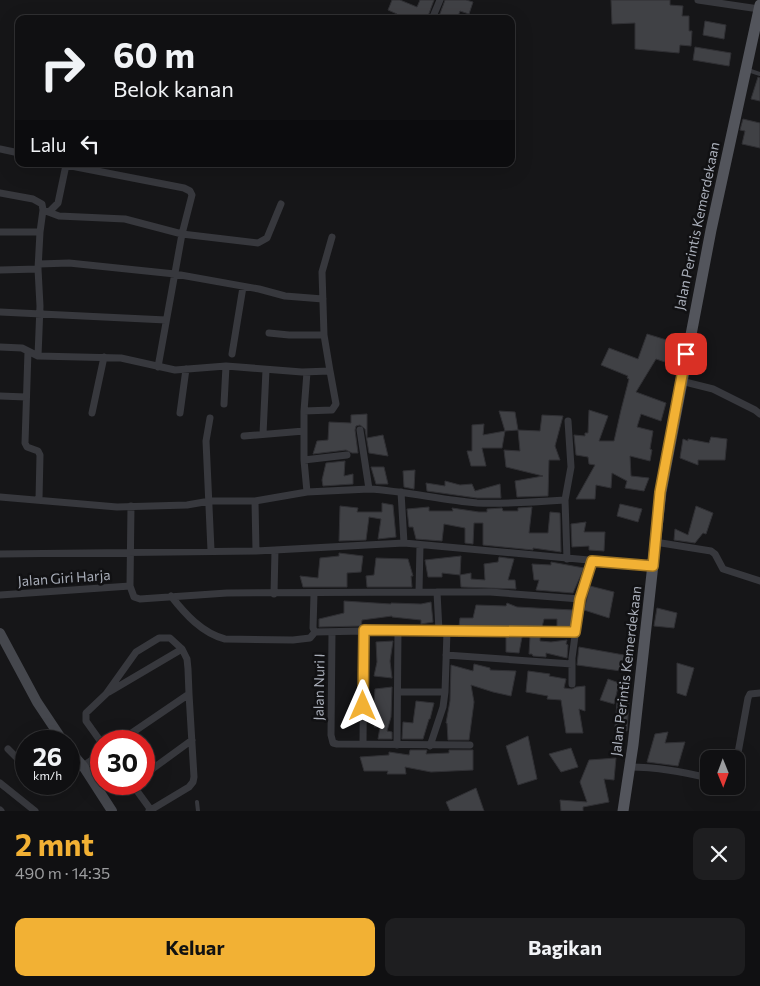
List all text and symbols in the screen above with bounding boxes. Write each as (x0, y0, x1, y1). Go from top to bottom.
text: 60 m (113, 32, 195, 75)
icon: right (30, 35, 95, 100)
text: Belok kanan (113, 75, 234, 102)
icon: left (76, 130, 104, 158)
text: Lalu (30, 133, 66, 156)
street label: Jalan Perintis Kemerdekaan (670, 140, 723, 312)
pin (665, 333, 707, 375)
icon: arrive (672, 340, 700, 368)
street label: Jalan Giri Harja (17, 566, 111, 589)
street label: Jalan Perintis Kemerdekaan (607, 585, 644, 757)
street label: Jalan Nuri I (309, 653, 328, 721)
position arrow (336, 679, 388, 731)
speed limit sign: 30 (90, 730, 155, 795)
text: 26 (33, 741, 62, 771)
north arrow (700, 750, 745, 795)
map controls (700, 750, 745, 795)
text: km/h (33, 768, 62, 782)
text: 2 mnt (15, 825, 94, 862)
button: close (693, 828, 745, 880)
text: 490 m · 14:35 (15, 863, 110, 882)
button: Keluar (15, 918, 375, 976)
button: Bagikan (385, 918, 745, 976)

